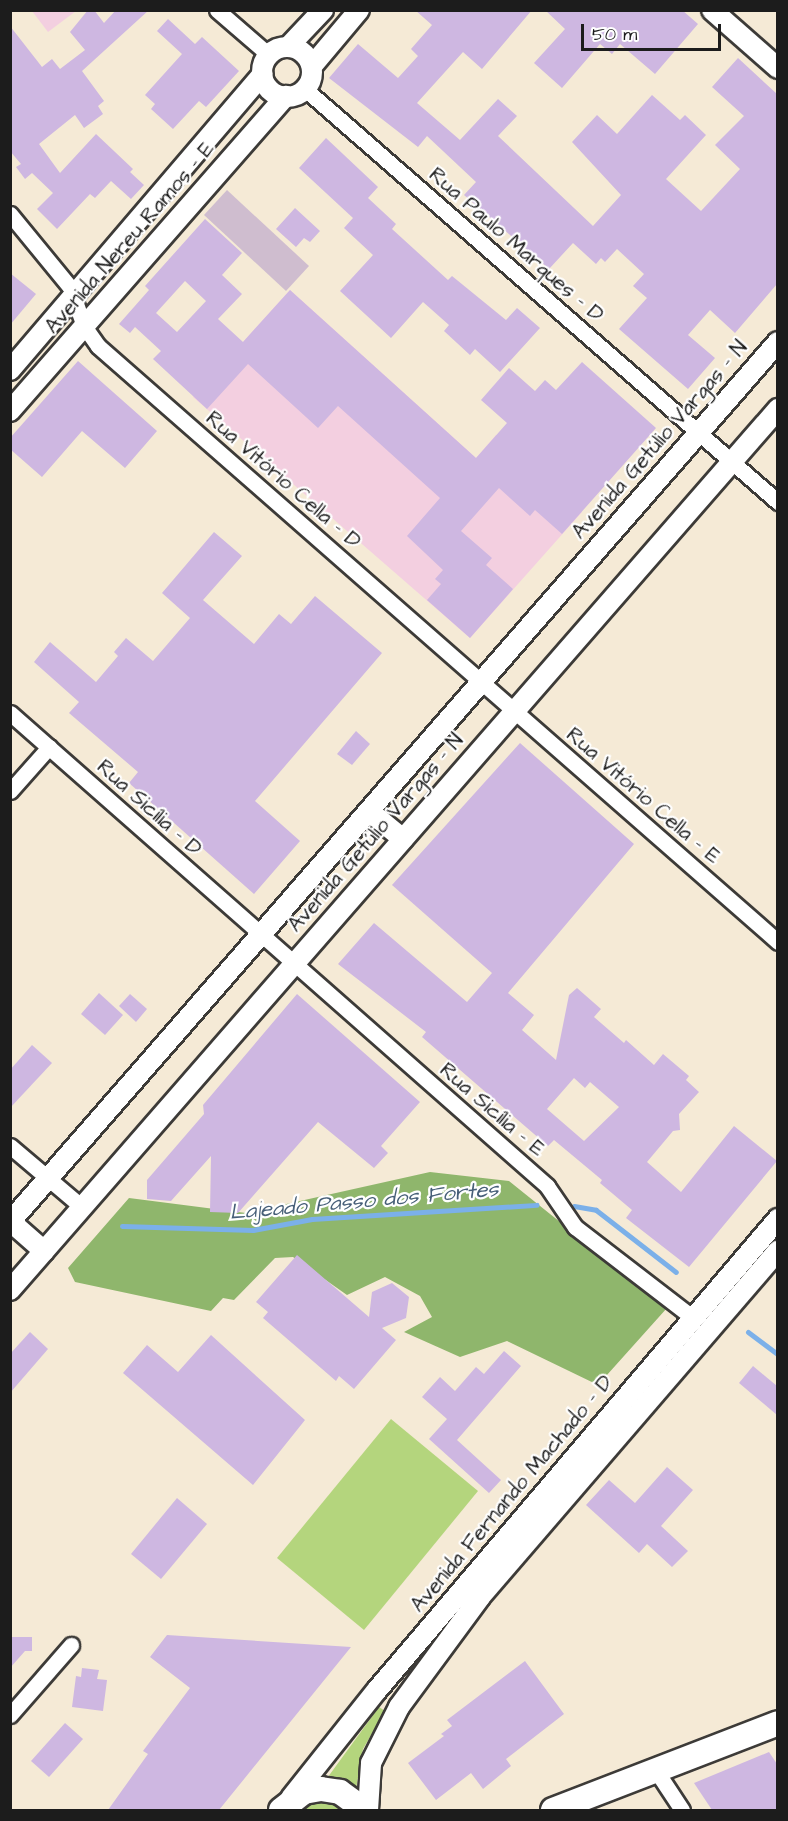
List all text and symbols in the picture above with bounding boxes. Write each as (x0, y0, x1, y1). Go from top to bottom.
scale bar (584, 12, 724, 50)
text: 50 m (592, 22, 637, 47)
street label: Avenida Nereu Ramos - E (40, 137, 220, 339)
street label: Rua Paulo Marques - D (424, 162, 608, 328)
street label: Avenida Getúlio Vargas - N (567, 336, 753, 544)
street label: Rua Vitório Cella - D (200, 406, 366, 554)
street label: Rua Vitório Cella - E (561, 722, 725, 870)
street label: Avenida Getúlio Vargas - N (283, 729, 469, 937)
street label: Rua Sicília - D (92, 754, 206, 862)
street label: Rua Sicília - E (434, 1058, 550, 1162)
water label: Lajeado Passo dos Fortes (229, 1176, 499, 1226)
street label: Avenida Fernando Machado - D (405, 1370, 619, 1618)

